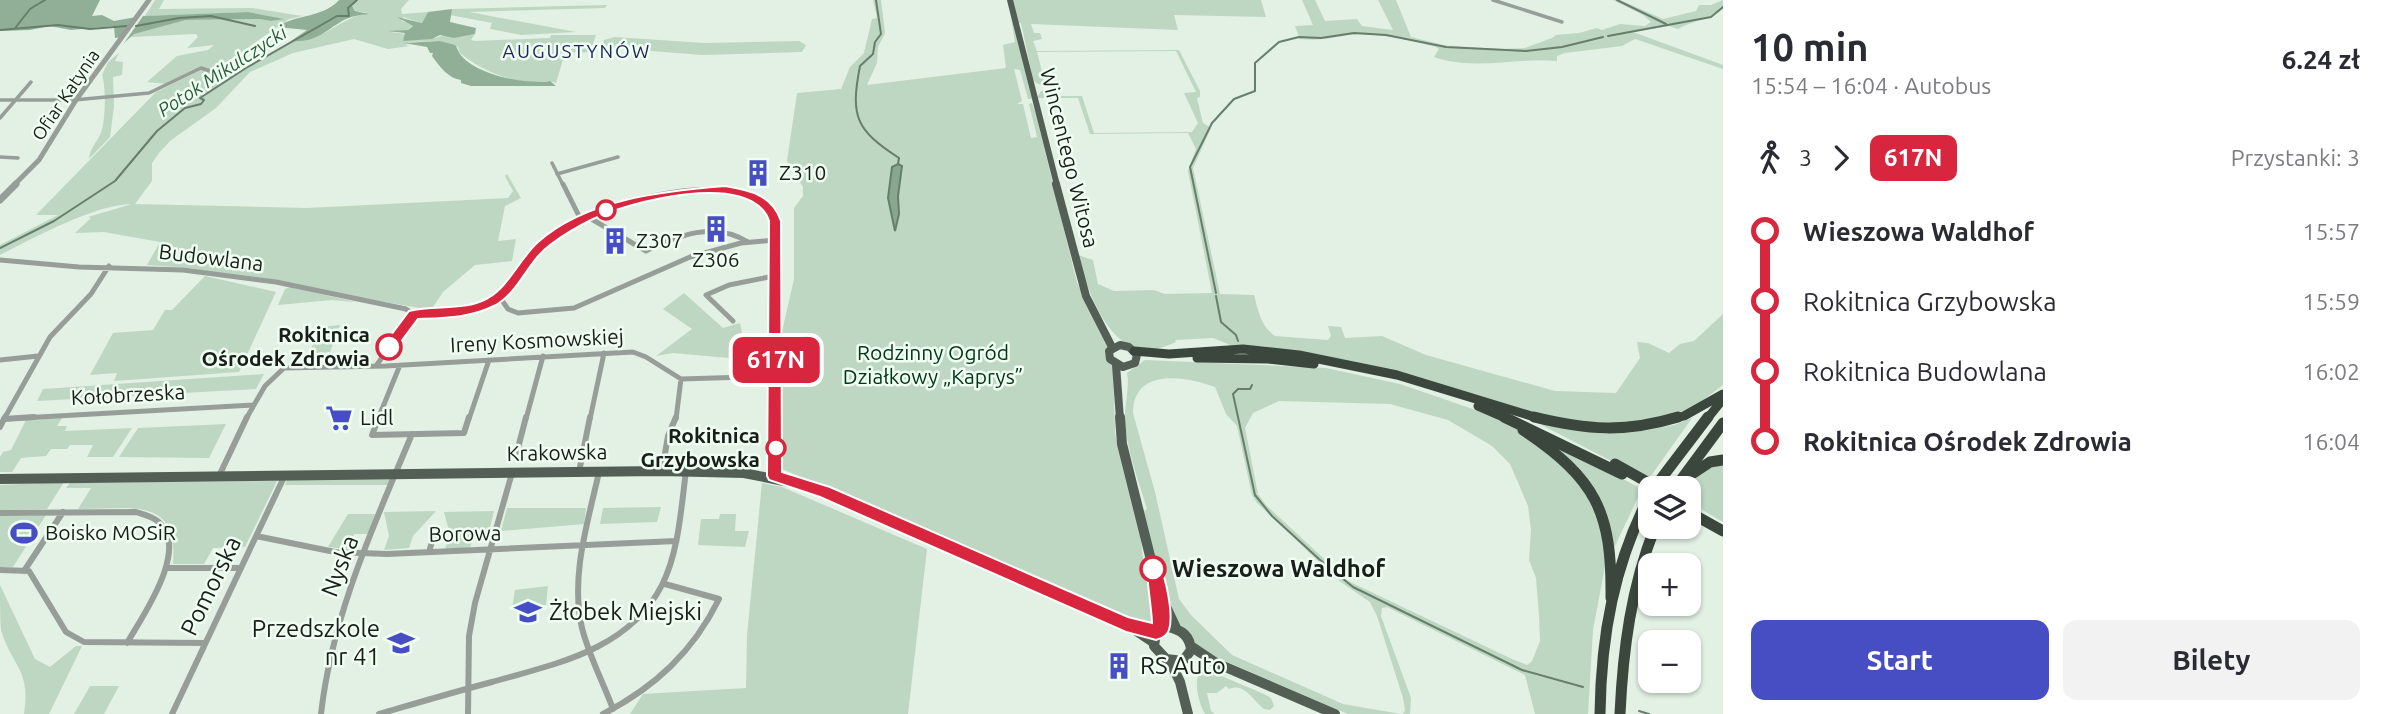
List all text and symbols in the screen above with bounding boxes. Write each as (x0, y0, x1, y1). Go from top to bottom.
water label: Potok Mikulczycki (153, 20, 292, 121)
text: 10 min (1751, 26, 1868, 68)
district label: AUGUSTYNÓW (503, 40, 651, 62)
street label: Ofiar Katynia (27, 45, 103, 144)
text: 6.24 zł (2282, 45, 2360, 74)
street label: Wincentego Witosa (1036, 65, 1104, 250)
text: 15:54 – 16:04 · Autobus (1751, 73, 1991, 98)
icon: walk (1751, 139, 1789, 177)
icon: forward (1822, 139, 1860, 177)
text: 617N (1884, 144, 1943, 171)
text: 3 (1799, 145, 1812, 170)
text: Przystanki: 3 (2231, 145, 2360, 170)
building icon: Z310 (743, 158, 773, 188)
place label: Z310 (779, 160, 826, 184)
unlabelled marker (596, 200, 616, 220)
building icon: Z306 (701, 214, 731, 244)
text: Wieszowa Waldhof (1803, 217, 2034, 246)
text: 15:57 (2302, 219, 2360, 244)
building icon: Z307 (600, 226, 630, 256)
place label: Z307 (636, 228, 683, 252)
street label: Budowlana (157, 239, 265, 275)
place label: Z306 (692, 247, 740, 271)
text: Rokitnica Grzybowska (1803, 287, 2057, 316)
text: 15:59 (2302, 289, 2360, 314)
place label: Rokitnica Ośrodek Zdrowia (201, 322, 370, 370)
street label: Ireny Kosmowskiej (450, 323, 624, 357)
marker: Rokitnica Ośrodek Zdrowia (376, 334, 402, 360)
line badge: 617N (727, 337, 825, 383)
park label: Rodzinny Ogród Działkowy „Kaprys” (843, 340, 1023, 388)
text: 617N (747, 346, 805, 373)
text: Rokitnica Budowlana (1803, 357, 2047, 386)
text: 16:02 (2302, 359, 2360, 384)
street label: Kołobrzeska (70, 379, 186, 409)
supermarket icon: Lidl (324, 403, 354, 433)
place label: Lidl (360, 405, 394, 429)
place label: Rokitnica Grzybowska (641, 423, 760, 471)
text: Rokitnica Ośrodek Zdrowia (1803, 427, 2132, 456)
text: 16:04 (2302, 429, 2360, 454)
marker: Rokitnica Grzybowska (766, 438, 786, 458)
street label: Krakowska (506, 439, 608, 465)
map controls (1638, 476, 1701, 693)
button: layers (1638, 476, 1701, 539)
sports icon: Boisko MOSiR (9, 518, 39, 548)
place label: Boisko MOSiR (45, 520, 176, 544)
street label: Borowa (428, 520, 502, 546)
street label: Nyska (316, 531, 364, 600)
street label: Pomorska (175, 532, 246, 640)
button: + (1638, 553, 1701, 616)
place label: Wieszowa Waldhof (1172, 555, 1386, 582)
marker: Wieszowa Waldhof (1140, 556, 1166, 582)
school or university icon: Żłobek Miejski (513, 597, 543, 627)
place label: Żłobek Miejski (549, 598, 702, 625)
place label: Przedszkole nr 41 (252, 615, 380, 670)
button: Start (1751, 620, 2049, 700)
button: Bilety (2063, 620, 2360, 700)
school or university icon: Przedszkole nr 41 (386, 628, 416, 658)
button: − (1638, 630, 1701, 693)
building icon: RS Auto (1104, 651, 1134, 681)
place label: RS Auto (1140, 652, 1226, 679)

